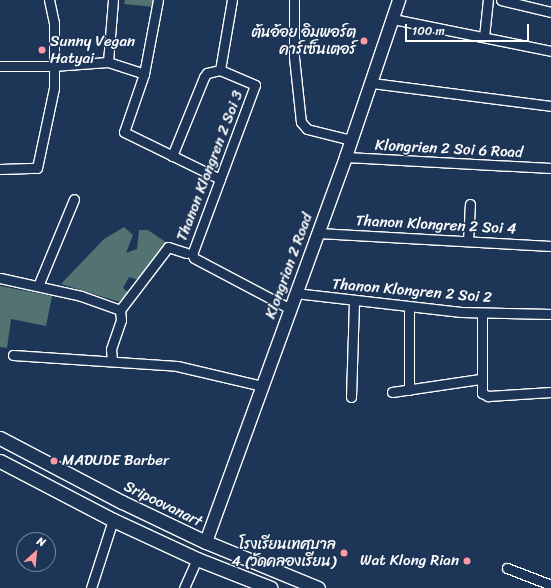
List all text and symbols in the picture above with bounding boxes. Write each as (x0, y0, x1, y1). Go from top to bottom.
scale bar (407, 16, 531, 42)
text: 100 m (412, 20, 445, 42)
place label: ต้นอ้อย อิมพอร์ต คาร์เซ็นเตอร์ (251, 23, 356, 58)
place label: Sunny Vegan Hatyai (50, 32, 134, 67)
marker: ต้นอ้อย อิมพอร์ต คาร์เซ็นเตอร์ (359, 36, 369, 46)
marker: Sunny Vegan Hatyai (37, 45, 47, 55)
street label: Thanon Klongren 2 Soi 3 (173, 88, 247, 244)
street label: Klongrien 2 Soi 6 Road (374, 136, 524, 162)
street label: Klongrian 2 Road (262, 211, 316, 321)
street label: Thanon Klongren 2 Soi 4 (355, 212, 517, 238)
street label: Thanon Klongren 2 Soi 2 (331, 275, 493, 307)
place label: MADUDE Barber (62, 452, 169, 470)
marker: MADUDE Barber (49, 456, 59, 466)
street label: Sripoovanart (121, 477, 205, 531)
north arrow (16, 532, 56, 572)
text: N (34, 532, 49, 552)
place label: โรงเรียนเทศบาล 4 (วัดคลองเรียน) (231, 535, 336, 570)
marker: โรงเรียนเทศบาล 4 (วัดคลองเรียน) (339, 548, 349, 558)
place label: Wat Klong Rian (360, 552, 459, 570)
marker: Wat Klong Rian (462, 556, 472, 566)

